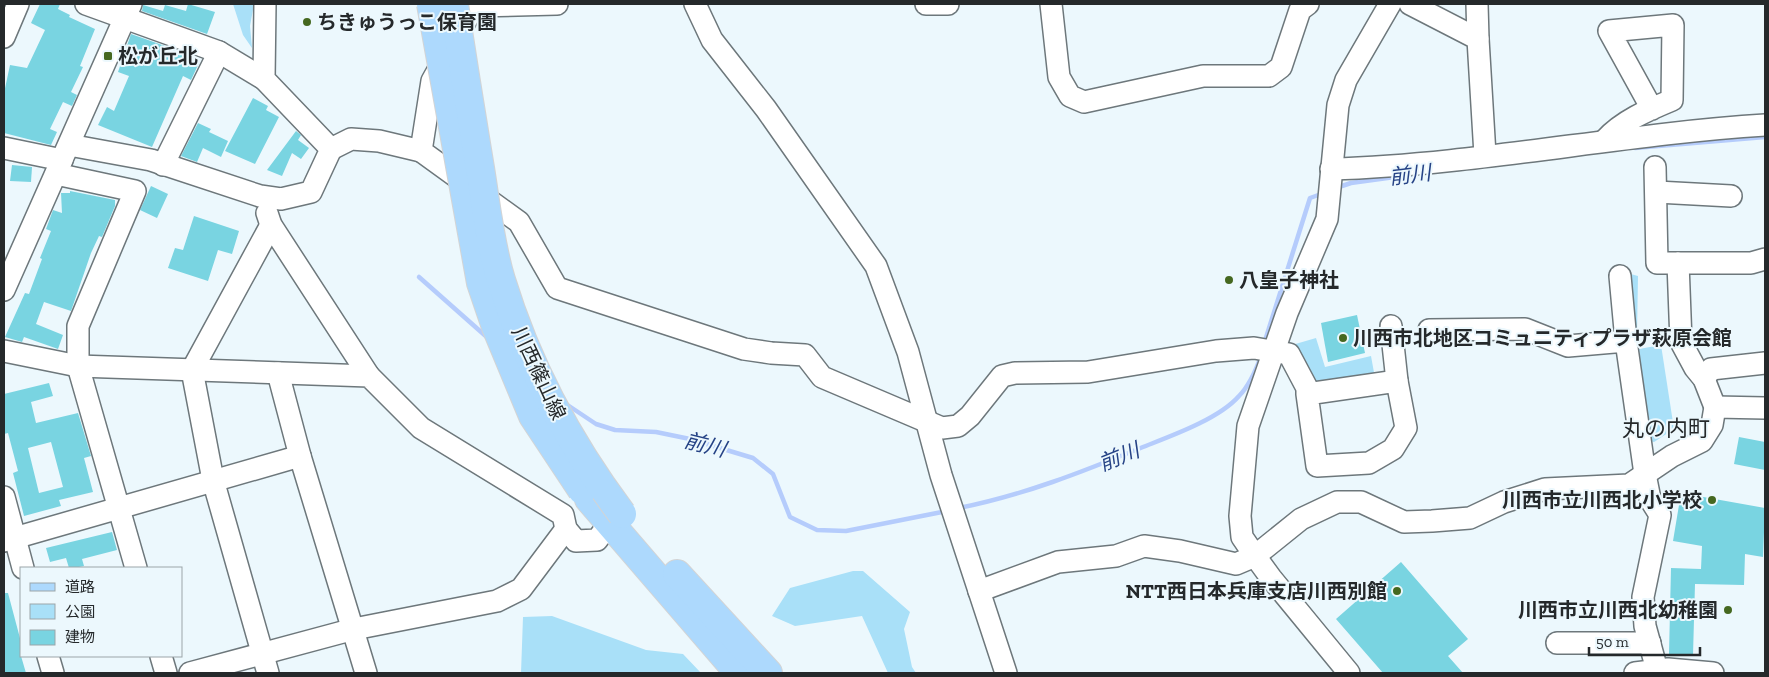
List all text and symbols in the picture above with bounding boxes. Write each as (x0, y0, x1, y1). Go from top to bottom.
place label: ちきゅうっこ保育園 (317, 10, 497, 34)
marker: ちきゅうっこ保育園 (301, 16, 313, 28)
place label: 松が丘北 (118, 44, 198, 68)
marker: 松が丘北 (102, 50, 114, 62)
water label: 前川 (1388, 159, 1434, 189)
place label: 八皇子神社 (1239, 268, 1339, 292)
marker: 八皇子神社 (1223, 274, 1235, 286)
street label: 川西篠山線 (507, 323, 571, 423)
place label: 川西市北地区コミュニティプラザ萩原会館 (1353, 326, 1732, 350)
marker: 川西市北地区コミュニティプラザ萩原会館 (1337, 332, 1349, 344)
district label: 丸の内町 (1622, 415, 1710, 442)
water label: 前川 (682, 427, 730, 462)
water label: 前川 (1095, 436, 1145, 476)
place label: 川西市立川西北小学校 (1502, 488, 1702, 512)
marker: 川西市立川西北小学校 (1706, 494, 1718, 506)
legend (20, 567, 182, 657)
text: 道路 (65, 578, 95, 596)
place label: NTT西日本兵庫支店川西別館 (1126, 579, 1387, 603)
marker: NTT西日本兵庫支店川西別館 (1391, 585, 1403, 597)
place label: 川西市立川西北幼稚園 (1518, 598, 1718, 622)
text: 公園 (65, 603, 95, 621)
marker: 川西市立川西北幼稚園 (1722, 604, 1734, 616)
scale bar (1589, 624, 1700, 656)
text: 建物 (65, 628, 95, 646)
text: 50 m (1596, 633, 1629, 651)

